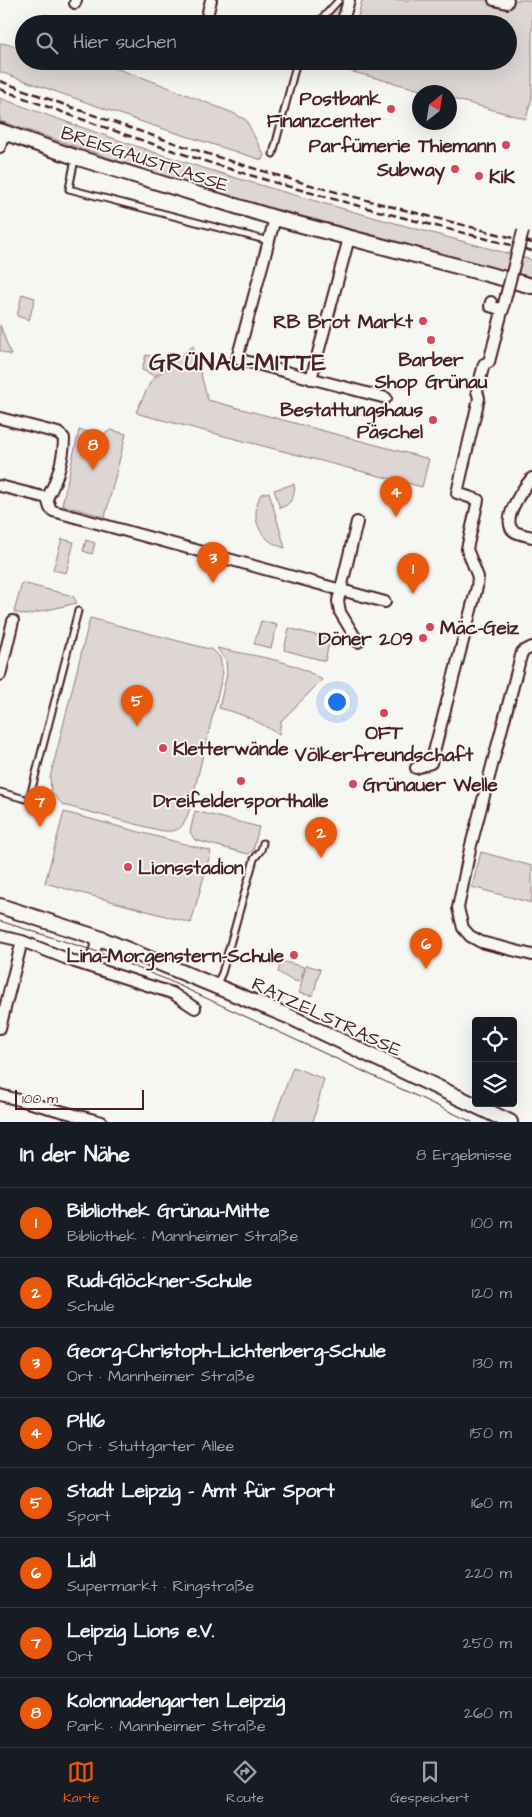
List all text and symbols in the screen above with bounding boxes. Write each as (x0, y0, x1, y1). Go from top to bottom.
search box (15, 15, 517, 70)
icon: search (33, 29, 61, 57)
text: Hier suchen (73, 29, 176, 56)
north arrow (412, 85, 457, 130)
place label: Postbank Finanzcenter (267, 86, 382, 135)
marker: Postbank Finanzcenter (385, 103, 397, 115)
street label: BREISGAUSTRASSE (57, 120, 232, 199)
place label: Parfümerie Thiemann (309, 133, 496, 160)
marker: Parfümerie Thiemann (500, 139, 512, 151)
place label: Subway (376, 157, 446, 185)
marker: Subway (449, 163, 461, 175)
place label: KiK (489, 164, 515, 191)
marker: KiK (473, 170, 485, 182)
place label: RB Brot Markt (273, 309, 413, 336)
marker: RB Brot Markt (417, 315, 429, 327)
marker: Barber Shop Grünau (425, 334, 437, 346)
district label: GRÜNAU-MITTE (149, 346, 327, 380)
place label: Barber Shop Grünau (374, 347, 488, 396)
place label: Bestattungshaus Päschel (280, 397, 423, 446)
marker: Bestattungshaus Päschel (427, 414, 439, 426)
pin: 8 (77, 429, 109, 470)
pin: 4 (380, 476, 412, 517)
pin: 3 (197, 542, 229, 583)
pin: 1 (397, 553, 429, 594)
place label: Mäc-Geiz (440, 615, 520, 642)
marker: Mäc-Geiz (424, 621, 436, 633)
place label: Döner 209 (318, 626, 413, 653)
marker: Döner 209 (417, 632, 429, 644)
pin: 5 (121, 685, 153, 726)
your location (324, 689, 350, 715)
marker: OFT Völkerfreundschaft (378, 707, 390, 719)
place label: OFT Völkerfreundschaft (294, 720, 474, 769)
place label: Kletterwände (173, 736, 289, 763)
marker: Kletterwände (157, 742, 169, 754)
place label: Grünauer Welle (363, 772, 499, 799)
marker: Dreifeldersporthalle (235, 775, 247, 787)
marker: Grünauer Welle (347, 778, 359, 790)
pin: 7 (24, 786, 56, 827)
place label: Dreifeldersporthalle (153, 788, 329, 815)
pin: 2 (305, 817, 337, 858)
place label: Lionsstadion (138, 855, 244, 882)
marker: Lionsstadion (122, 861, 134, 873)
pin: 6 (410, 928, 442, 969)
place label: Lina-Morgenstern-Schule (67, 943, 285, 971)
marker: Lina-Morgenstern-Schule (288, 949, 300, 961)
street label: RATZELSTRASSE (247, 971, 406, 1064)
map controls (472, 1017, 517, 1107)
button: locate (472, 1017, 517, 1062)
button: layers (472, 1062, 517, 1107)
scale bar (15, 1087, 144, 1110)
text: 100 m (22, 1089, 58, 1109)
text: In der Nähe (20, 1140, 130, 1169)
text: 8 Ergebnisse (416, 1144, 512, 1166)
text: Bibliothek Grünau-Mitte (67, 1198, 270, 1225)
text: 1 (35, 1212, 37, 1234)
text: 100 m (471, 1212, 512, 1234)
text: Bibliothek · Mannheimer Straße (67, 1225, 298, 1247)
text: Rudi-Glöckner-Schule (67, 1268, 252, 1295)
text: 2 (31, 1282, 41, 1304)
text: 120 m (472, 1282, 512, 1304)
text: Schule (67, 1295, 115, 1317)
text: Georg-Christoph-Lichtenberg-Schule (67, 1338, 386, 1365)
text: 3 (32, 1352, 40, 1374)
text: 130 m (473, 1352, 512, 1374)
text: Ort · Mannheimer Straße (67, 1365, 255, 1387)
text: PH16 (67, 1408, 105, 1435)
text: 4 (31, 1422, 41, 1444)
text: 150 m (470, 1422, 512, 1444)
text: Ort · Stuttgarter Allee (67, 1435, 234, 1457)
text: Stadt Leipzig - Amt für Sport (67, 1478, 335, 1505)
text: 5 (30, 1492, 42, 1514)
text: 160 m (471, 1492, 512, 1514)
text: Sport (67, 1505, 110, 1527)
text: Lidl (67, 1548, 96, 1575)
text: 6 (31, 1562, 41, 1584)
text: 220 m (465, 1562, 512, 1584)
text: Supermarkt · Ringstraße (67, 1575, 254, 1597)
text: Leipzig Lions e.V. (67, 1618, 214, 1645)
text: 7 (31, 1632, 41, 1654)
text: 250 m (463, 1632, 512, 1654)
text: Ort (67, 1645, 93, 1667)
text: Kolonnadengarten Leipzig (67, 1688, 285, 1715)
text: 8 (31, 1702, 41, 1724)
text: 260 m (464, 1702, 512, 1724)
text: Park · Mannheimer Straße (67, 1715, 266, 1737)
tab: Karte (63, 1758, 100, 1808)
tab: Route (226, 1758, 264, 1808)
tab: Gespeichert (390, 1758, 469, 1808)

